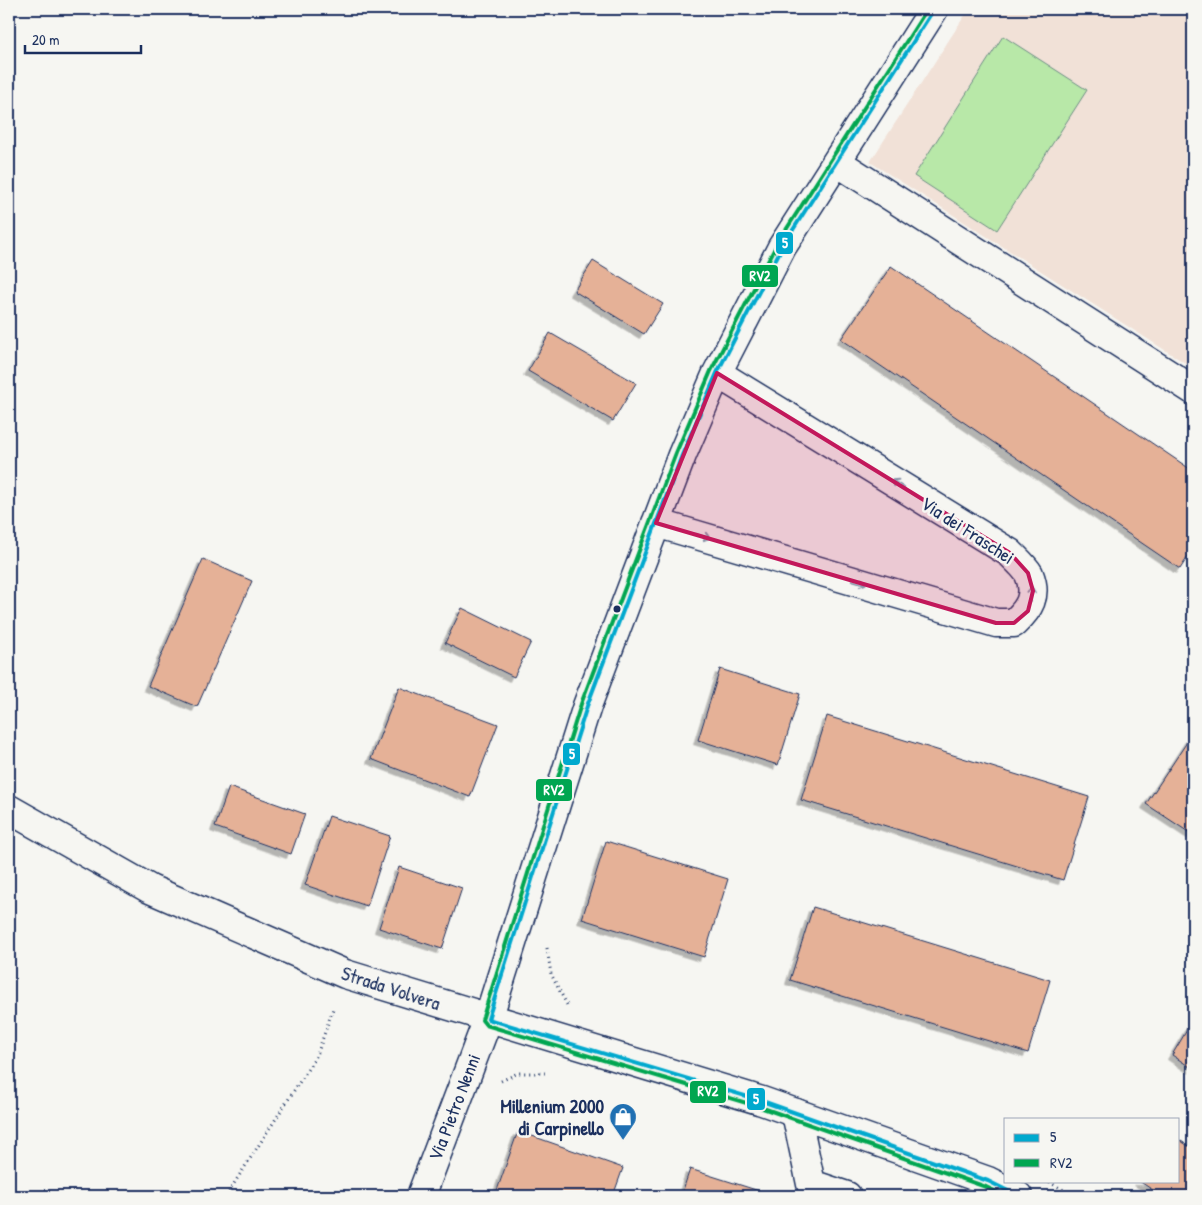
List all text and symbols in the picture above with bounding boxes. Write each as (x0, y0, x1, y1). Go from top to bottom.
scale bar (25, 22, 141, 54)
text: 20 m (32, 29, 59, 50)
line badge: 5 (775, 231, 794, 255)
text: 5 (782, 233, 788, 252)
line badge: RV2 (741, 264, 779, 288)
text: RV2 (750, 266, 771, 285)
one-way arrow (891, 479, 905, 489)
street label: Via dei Fraschei (916, 490, 1020, 570)
one-way arrow (694, 532, 710, 542)
one-way arrow (850, 578, 866, 588)
one-way arrow (1026, 586, 1036, 602)
unlabelled marker (612, 604, 622, 614)
line badge: 5 (562, 742, 581, 766)
text: 5 (569, 744, 575, 763)
line badge: RV2 (535, 778, 573, 802)
text: RV2 (544, 780, 565, 799)
street label: Strada Volvera (338, 960, 444, 1016)
street label: Via Pietro Nenni (422, 1050, 486, 1164)
line badge: RV2 (689, 1080, 727, 1104)
text: RV2 (698, 1081, 719, 1100)
line badge: 5 (746, 1087, 766, 1111)
text: 5 (753, 1089, 759, 1108)
place label: Millenium 2000 di Carpinello (501, 1093, 604, 1142)
shop icon: Millenium 2000 di Carpinello (608, 1102, 638, 1141)
legend (1004, 1118, 1180, 1182)
text: 5 (1050, 1126, 1057, 1147)
text: RV2 (1050, 1152, 1072, 1173)

